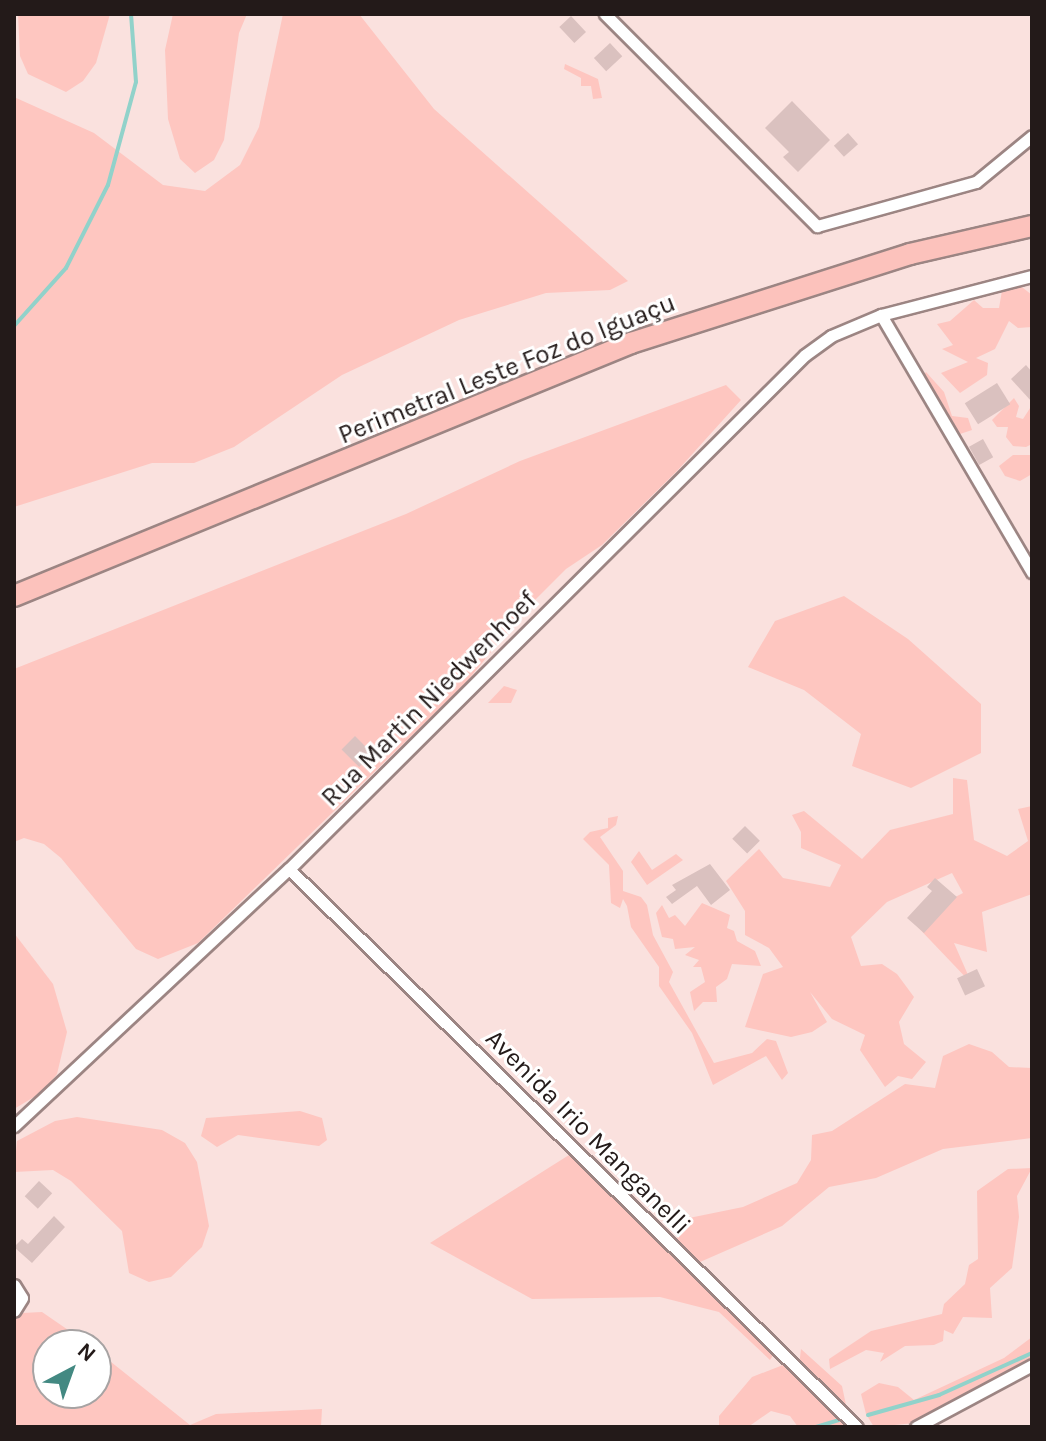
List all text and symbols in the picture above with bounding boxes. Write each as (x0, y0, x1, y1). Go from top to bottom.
street label: Perimetral Leste Foz do Iguaçu (334, 287, 680, 451)
street label: Rua Martin Niedwenhoef (315, 585, 543, 813)
street label: Avenida Irio Manganelli (479, 1023, 697, 1241)
north arrow (32, 1329, 112, 1409)
text: N (72, 1337, 101, 1367)

